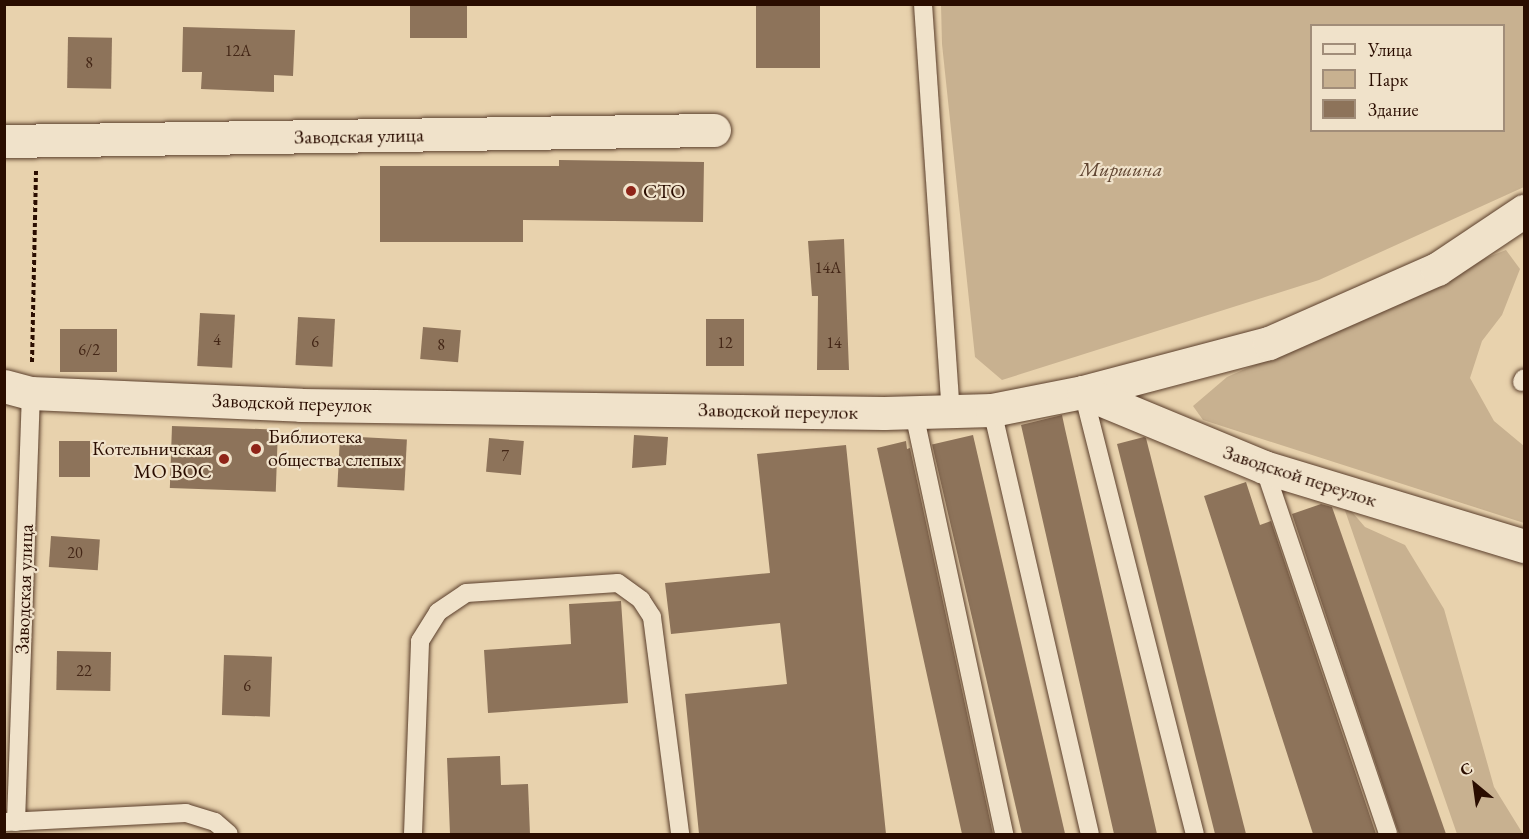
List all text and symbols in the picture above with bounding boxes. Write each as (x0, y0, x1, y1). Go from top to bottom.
legend (1310, 24, 1505, 132)
text: Улица (1368, 38, 1412, 61)
house number: 12А (225, 41, 251, 61)
house number: 8 (85, 53, 93, 73)
text: Парк (1368, 68, 1408, 91)
text: Здание (1368, 98, 1418, 121)
street label: Заводская улица (294, 123, 424, 149)
park label: Миршина (1080, 157, 1162, 181)
place label: СТО (643, 179, 685, 203)
marker: СТО (624, 184, 638, 198)
house number: 14А (815, 258, 841, 278)
house number: 4 (213, 330, 221, 350)
house number: 6 (311, 332, 319, 352)
house number: 12 (717, 333, 733, 353)
house number: 14 (826, 333, 842, 353)
house number: 8 (437, 335, 445, 355)
house number: 6/2 (78, 340, 100, 360)
street label: Заводской переулок (212, 388, 372, 418)
street label: Заводской переулок (698, 398, 858, 424)
place label: Библиотека общества слепых (268, 425, 402, 472)
place label: Котельничская МО ВОС (92, 436, 212, 483)
street label: Заводской переулок (1220, 440, 1380, 512)
marker: Библиотека общества слепых (249, 442, 263, 456)
house number: 7 (501, 446, 509, 466)
marker: Котельничская МО ВОС (217, 452, 231, 466)
street label: Заводская улица (10, 524, 38, 654)
house number: 20 (67, 543, 83, 563)
house number: 22 (76, 661, 92, 681)
house number: 6 (243, 676, 251, 696)
north arrow (1445, 755, 1505, 815)
text: С (1456, 757, 1476, 781)

